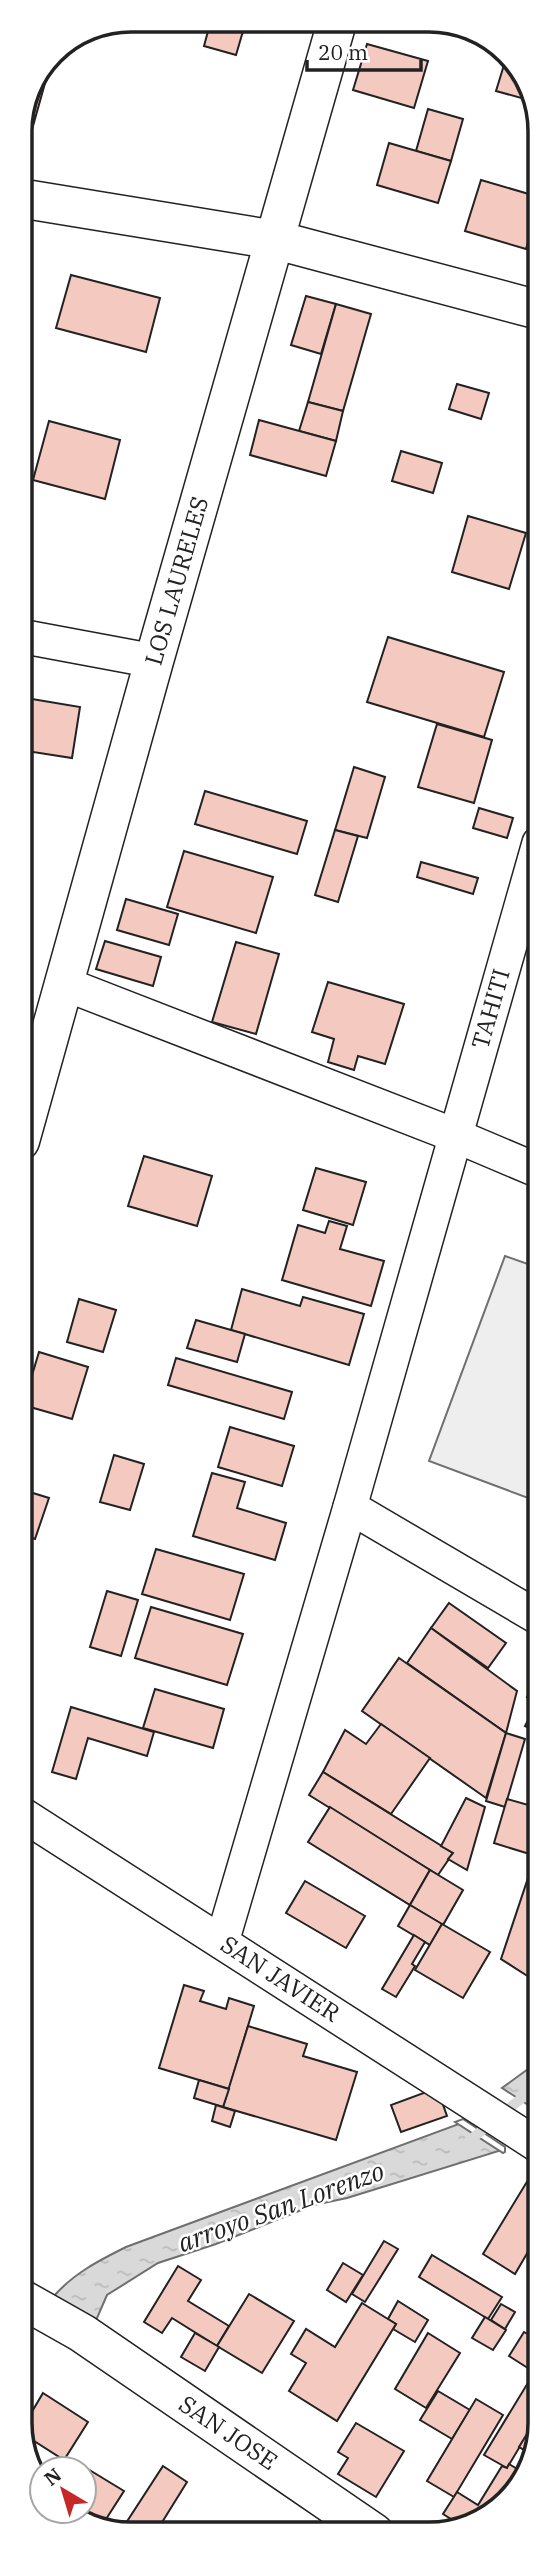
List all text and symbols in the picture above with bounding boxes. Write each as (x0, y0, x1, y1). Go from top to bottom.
scale bar (307, 28, 421, 72)
text: 20 m (318, 38, 368, 66)
street label: LOS LAURELES (137, 493, 215, 669)
street label: TAHITI (463, 965, 517, 1053)
street label: SAN JAVIER (215, 1928, 346, 2029)
water label: arroyo San Lorenzo (173, 2153, 388, 2259)
street label: SAN JOSE (173, 2388, 284, 2477)
north arrow (28, 2455, 98, 2525)
text: N (39, 2463, 66, 2491)

